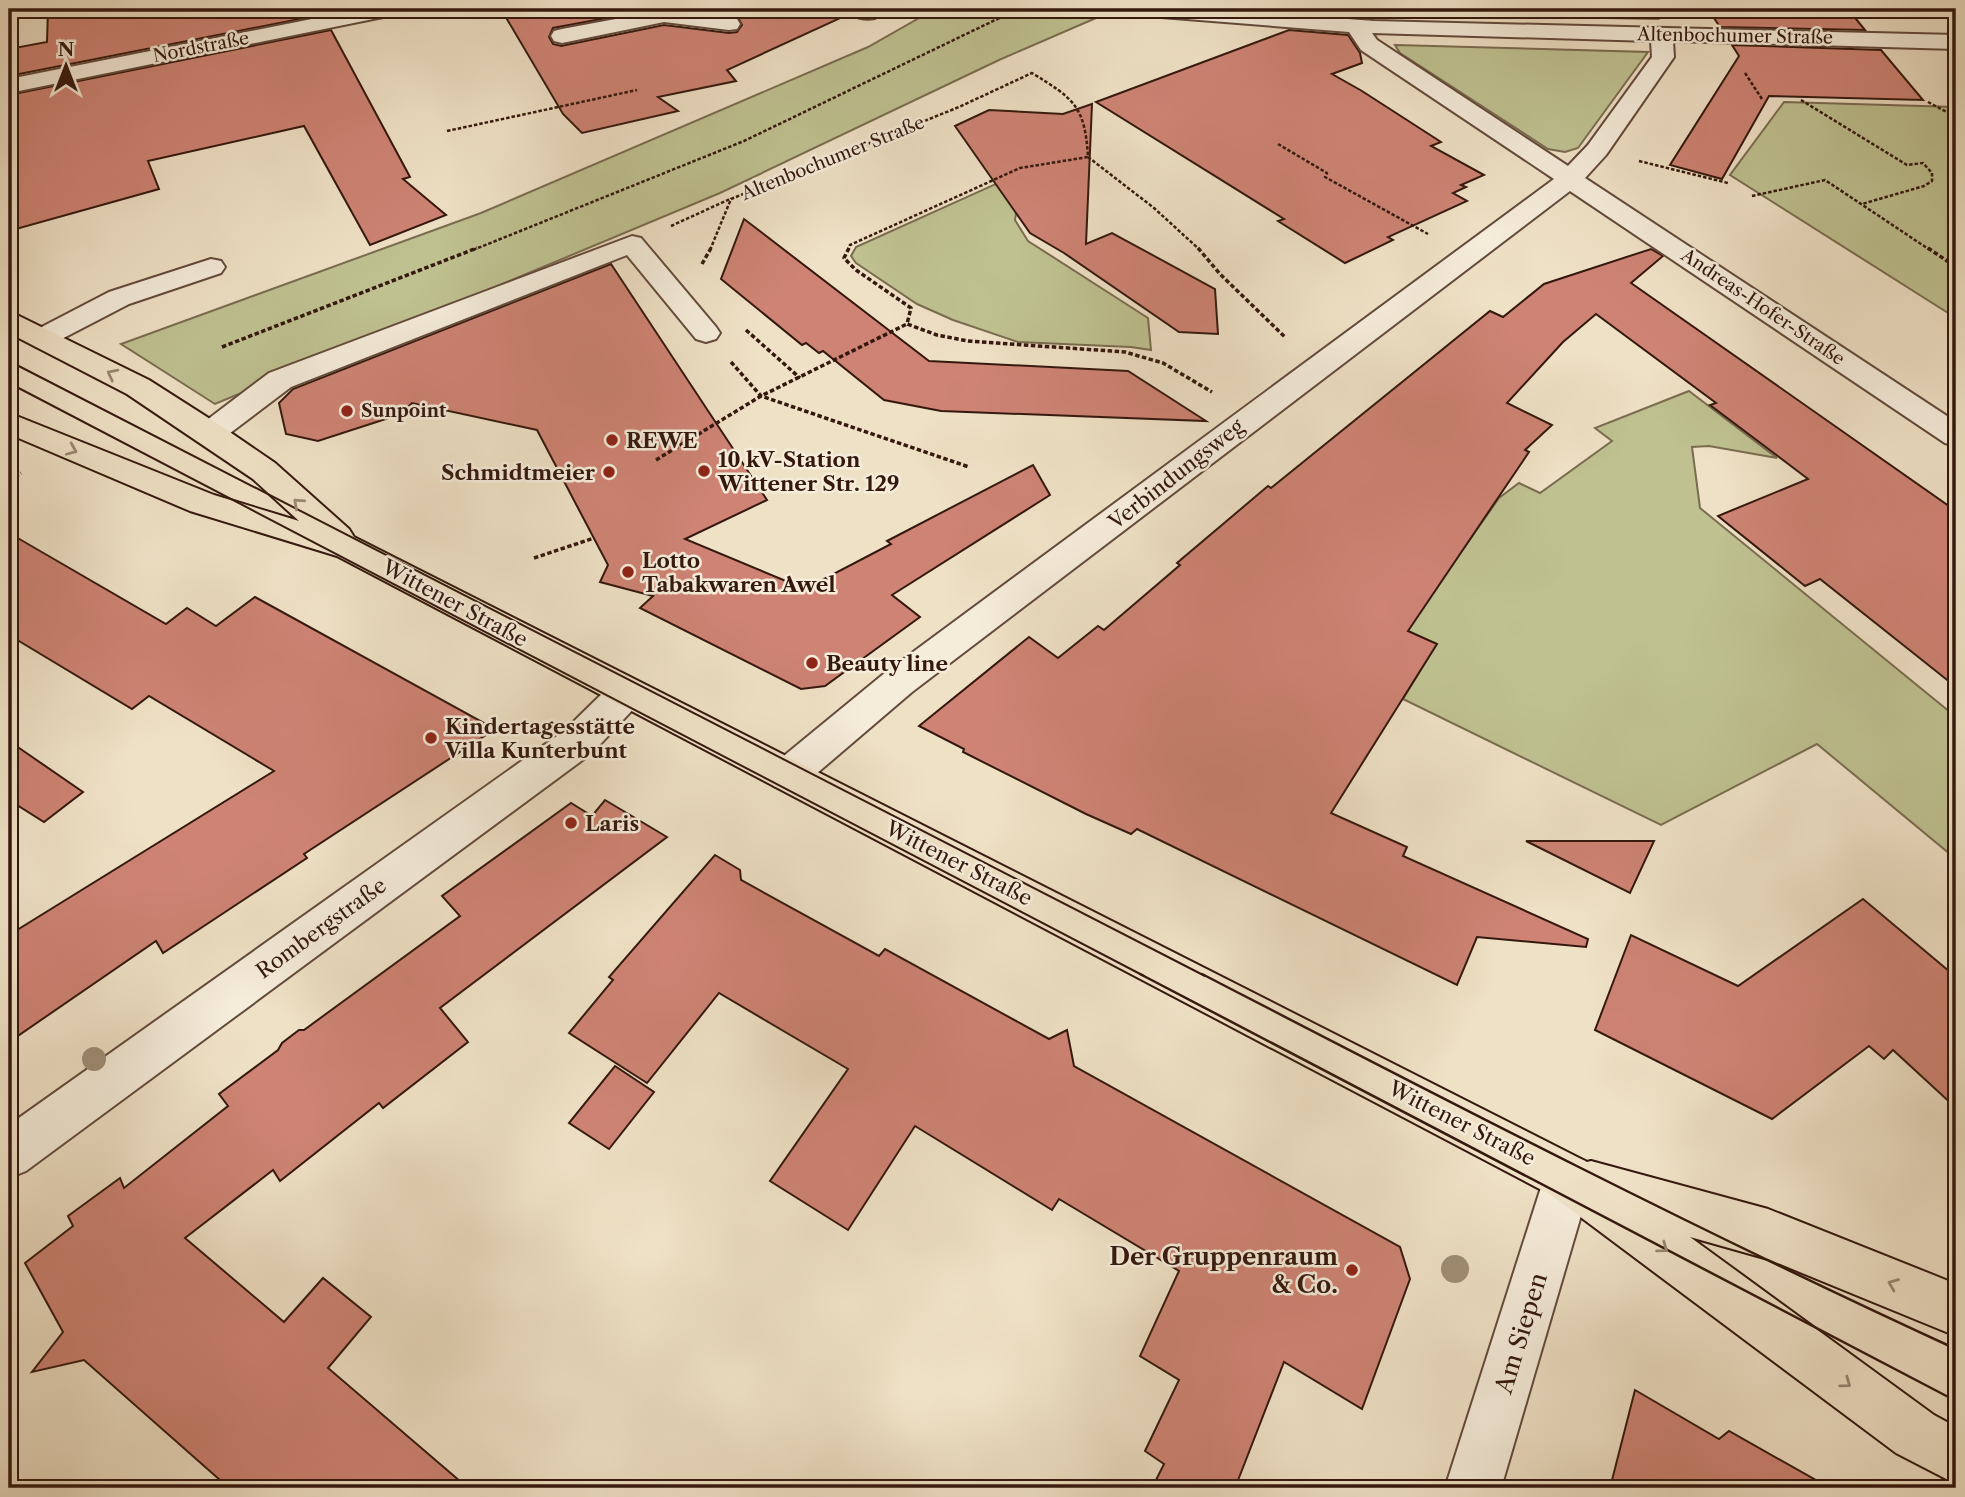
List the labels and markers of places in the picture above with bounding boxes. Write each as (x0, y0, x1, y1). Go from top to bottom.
place label: Sunpoint (361, 400, 447, 422)
marker: Sunpoint (339, 403, 355, 419)
place label: REWE (626, 428, 698, 453)
marker: REWE (604, 432, 620, 448)
place label: 10 kV-Station Wittener Str. 129 (717, 447, 899, 496)
place label: Schmidtmeier (441, 460, 596, 485)
marker: 10 kV-Station Wittener Str. 129 (696, 463, 712, 479)
marker: Schmidtmeier (601, 464, 617, 480)
place label: Lotto Tabakwaren Awel (642, 548, 836, 597)
marker: Lotto Tabakwaren Awel (620, 564, 636, 580)
place label: Beauty line (826, 651, 948, 676)
marker: Beauty line (804, 655, 820, 671)
place label: Kindertagesstätte Villa Kunterbunt (444, 714, 635, 763)
marker: Kindertagesstätte Villa Kunterbunt (423, 730, 439, 746)
place label: Laris (585, 811, 639, 836)
marker: Laris (563, 815, 579, 831)
place label: Der Gruppenraum & Co. (1109, 1242, 1338, 1299)
marker: Der Gruppenraum & Co. (1344, 1262, 1360, 1278)

